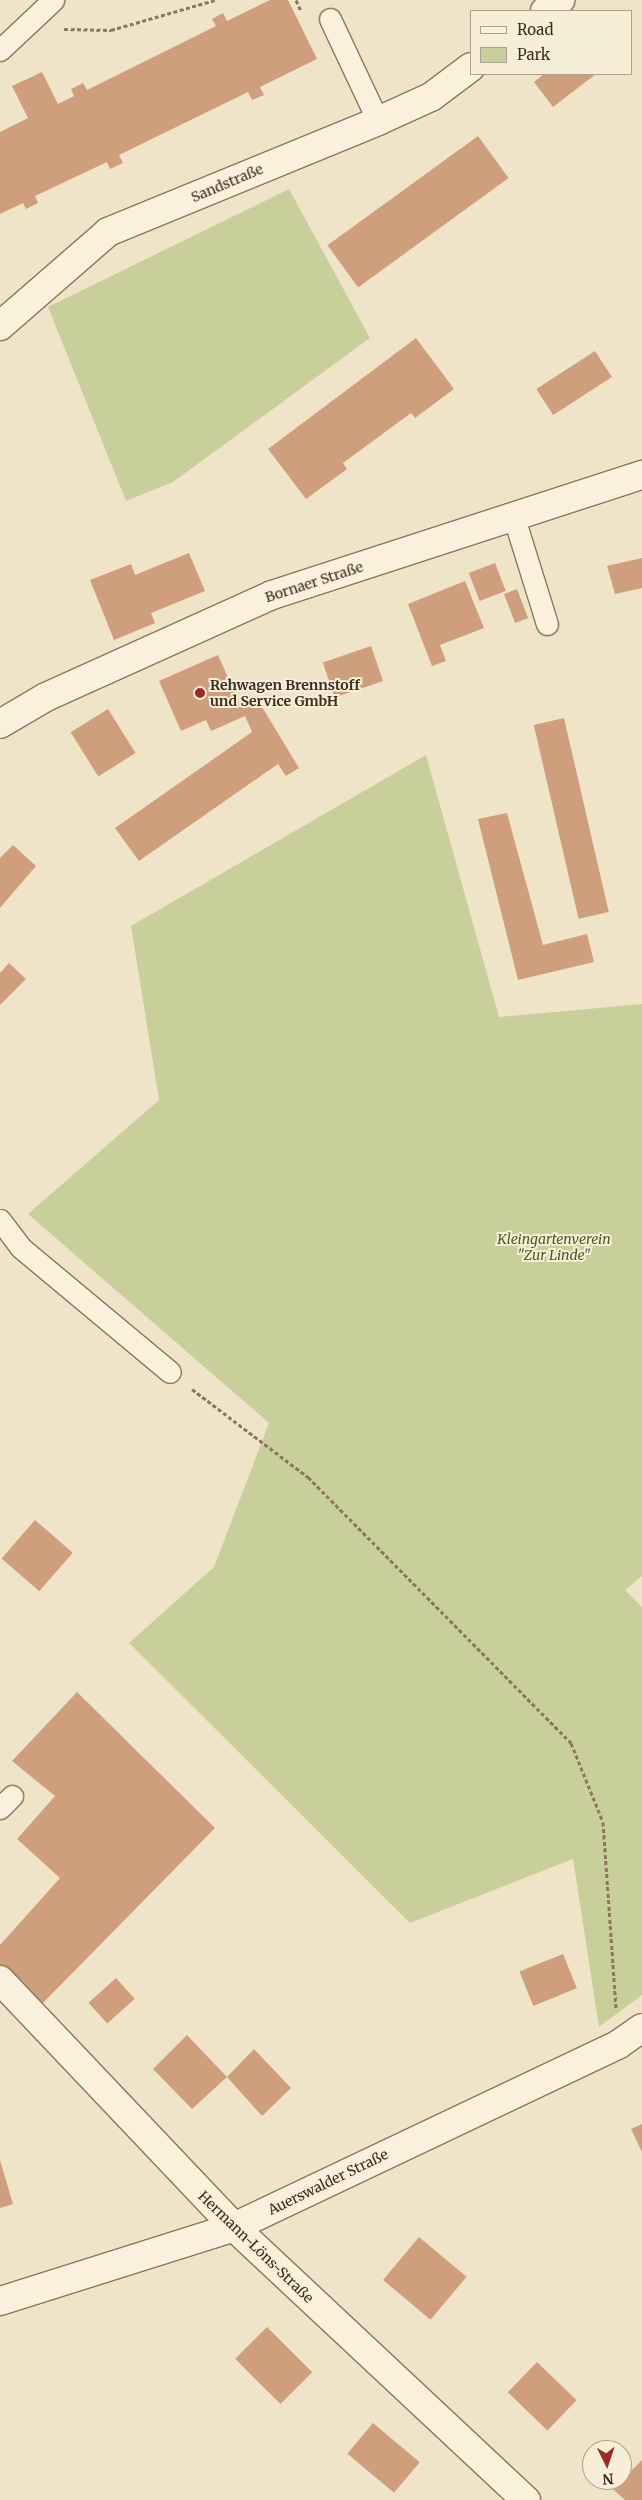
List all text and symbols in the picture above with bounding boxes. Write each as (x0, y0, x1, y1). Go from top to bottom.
legend (470, 10, 632, 75)
text: Road (517, 20, 553, 39)
text: Park (517, 45, 550, 64)
street label: Sandstraße (188, 160, 266, 206)
street label: Bornaer Straße (263, 558, 365, 606)
place label: Rehwagen Brennstoff und Service GmbH (210, 677, 360, 710)
marker: Rehwagen Brennstoff und Service GmbH (194, 687, 206, 699)
park label: Kleingartenverein "Zur Linde" (497, 1231, 611, 1264)
street label: Auerswalder Straße (265, 2146, 391, 2218)
street label: Hermann-Löns-Straße (195, 2188, 317, 2306)
north arrow (582, 2440, 632, 2490)
text: N (602, 2470, 614, 2488)

